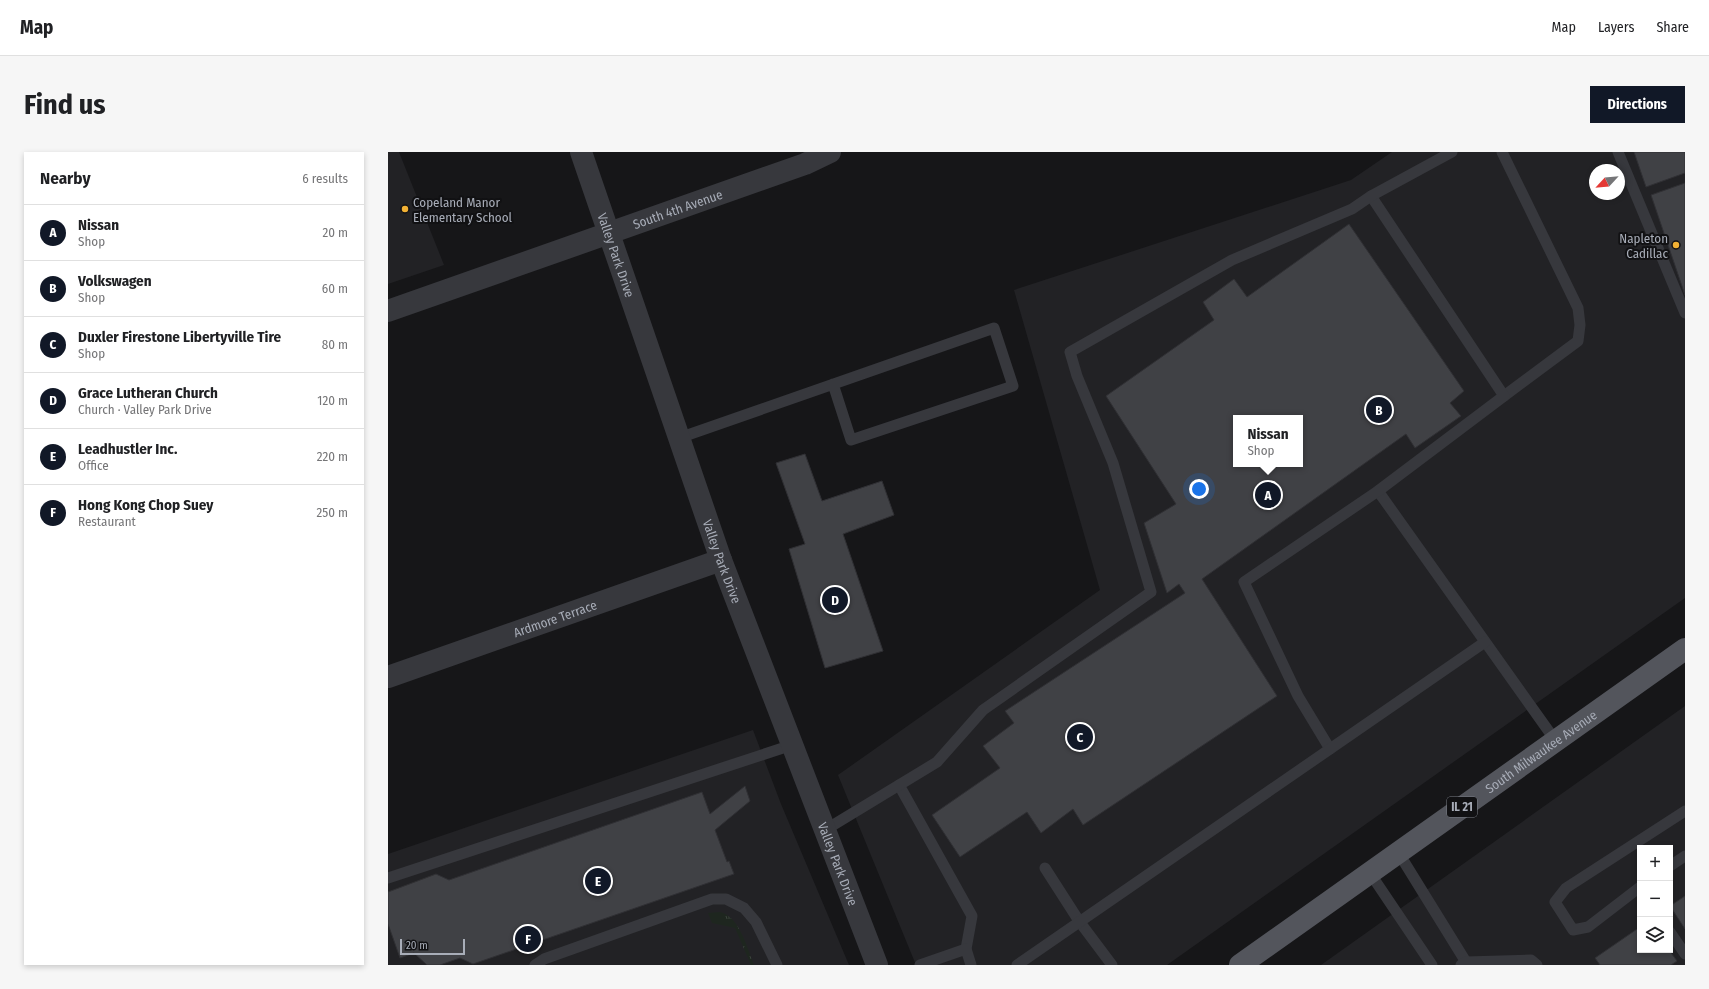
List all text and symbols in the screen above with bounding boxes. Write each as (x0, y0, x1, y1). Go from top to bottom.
text: Map (20, 16, 53, 39)
text: Map (1552, 19, 1576, 36)
text: Layers (1598, 19, 1634, 36)
text: Share (1656, 19, 1689, 36)
button: Directions (1590, 86, 1685, 123)
text: Find us (24, 88, 106, 121)
north arrow (1589, 164, 1625, 200)
text: Nearby (40, 168, 91, 189)
text: 6 results (302, 171, 348, 186)
street label: South 4th Avenue (631, 186, 724, 232)
place label: Copeland Manor Elementary School (413, 195, 513, 225)
marker: Copeland Manor Elementary School (400, 204, 410, 214)
street label: Valley Park Drive (595, 211, 638, 299)
text: Nissan (78, 216, 119, 234)
text: A (49, 225, 57, 240)
text: 20 m (322, 225, 348, 240)
place label: Napleton Cadillac (1619, 231, 1668, 261)
text: Shop (78, 234, 105, 249)
marker: Napleton Cadillac (1671, 240, 1681, 250)
text: Volkswagen (78, 272, 152, 290)
text: B (49, 281, 57, 296)
text: 60 m (322, 281, 348, 296)
text: Shop (78, 290, 105, 305)
text: Duxler Firestone Libertyville Tire (78, 328, 281, 346)
text: C (50, 337, 56, 352)
text: 80 m (322, 337, 348, 352)
text: Shop (78, 346, 105, 361)
text: Grace Lutheran Church (78, 384, 218, 402)
text: D (49, 393, 57, 408)
text: 120 m (317, 393, 348, 408)
pin: B (1366, 395, 1392, 425)
text: Church · Valley Park Drive (78, 402, 212, 417)
popup (1233, 415, 1303, 467)
text: Nissan (1247, 425, 1289, 443)
text: Leadhustler Inc. (78, 440, 177, 458)
text: Shop (1247, 443, 1274, 458)
text: E (50, 449, 56, 464)
text: 220 m (317, 449, 348, 464)
text: Office (78, 458, 109, 473)
your location (1189, 479, 1209, 499)
pin: A (1255, 480, 1281, 510)
text: Hong Kong Chop Suey (78, 496, 213, 514)
text: F (50, 505, 56, 520)
text: 250 m (316, 505, 348, 520)
text: Restaurant (78, 514, 136, 529)
street label: Valley Park Drive (700, 517, 744, 605)
pin: D (822, 585, 848, 615)
street label: Ardmore Terrace (511, 597, 599, 640)
street label: South Milwaukee Avenue (1482, 707, 1599, 796)
pin: C (1067, 722, 1093, 752)
road number: IL 21 (1447, 797, 1477, 817)
street label: Valley Park Drive (815, 820, 861, 908)
map controls (1637, 845, 1673, 953)
button: + (1637, 845, 1673, 881)
pin: E (585, 866, 611, 896)
button: − (1637, 881, 1673, 917)
button: layers (1637, 917, 1673, 953)
pin: F (515, 924, 541, 954)
scale bar (400, 937, 465, 956)
text: 20 m (406, 939, 428, 952)

